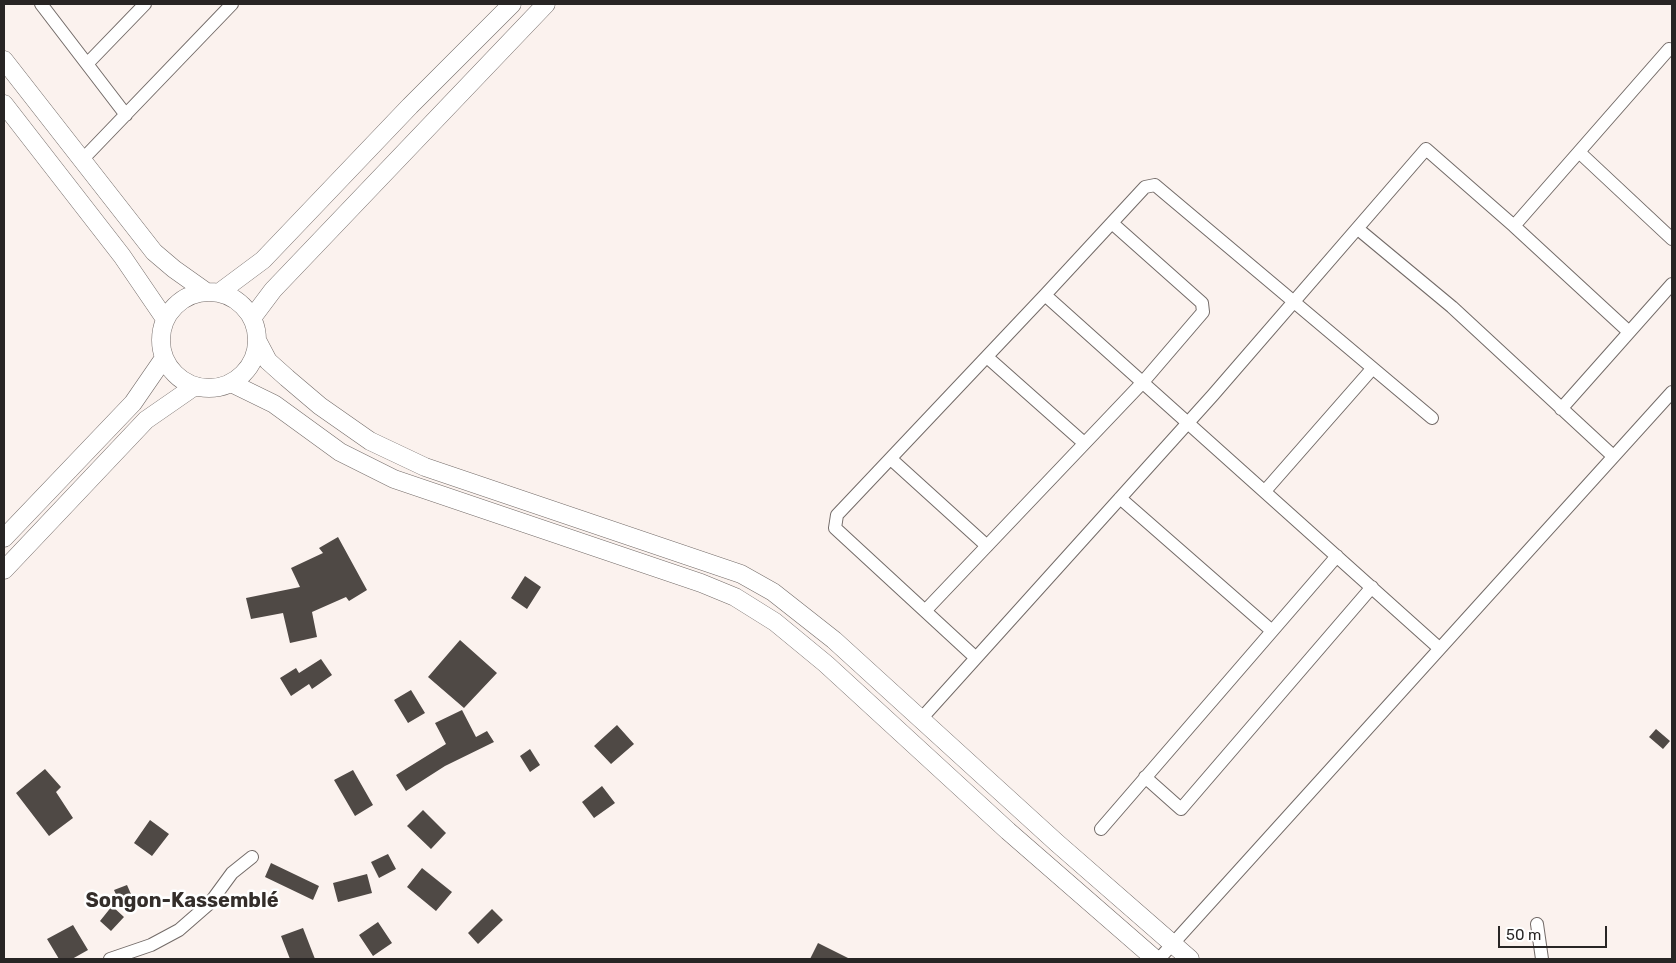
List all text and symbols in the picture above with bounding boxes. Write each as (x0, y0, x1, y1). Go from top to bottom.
district label: Songon-Kassemblé (85, 889, 279, 913)
scale bar (1501, 916, 1610, 948)
text: 50 m (1506, 926, 1541, 944)

